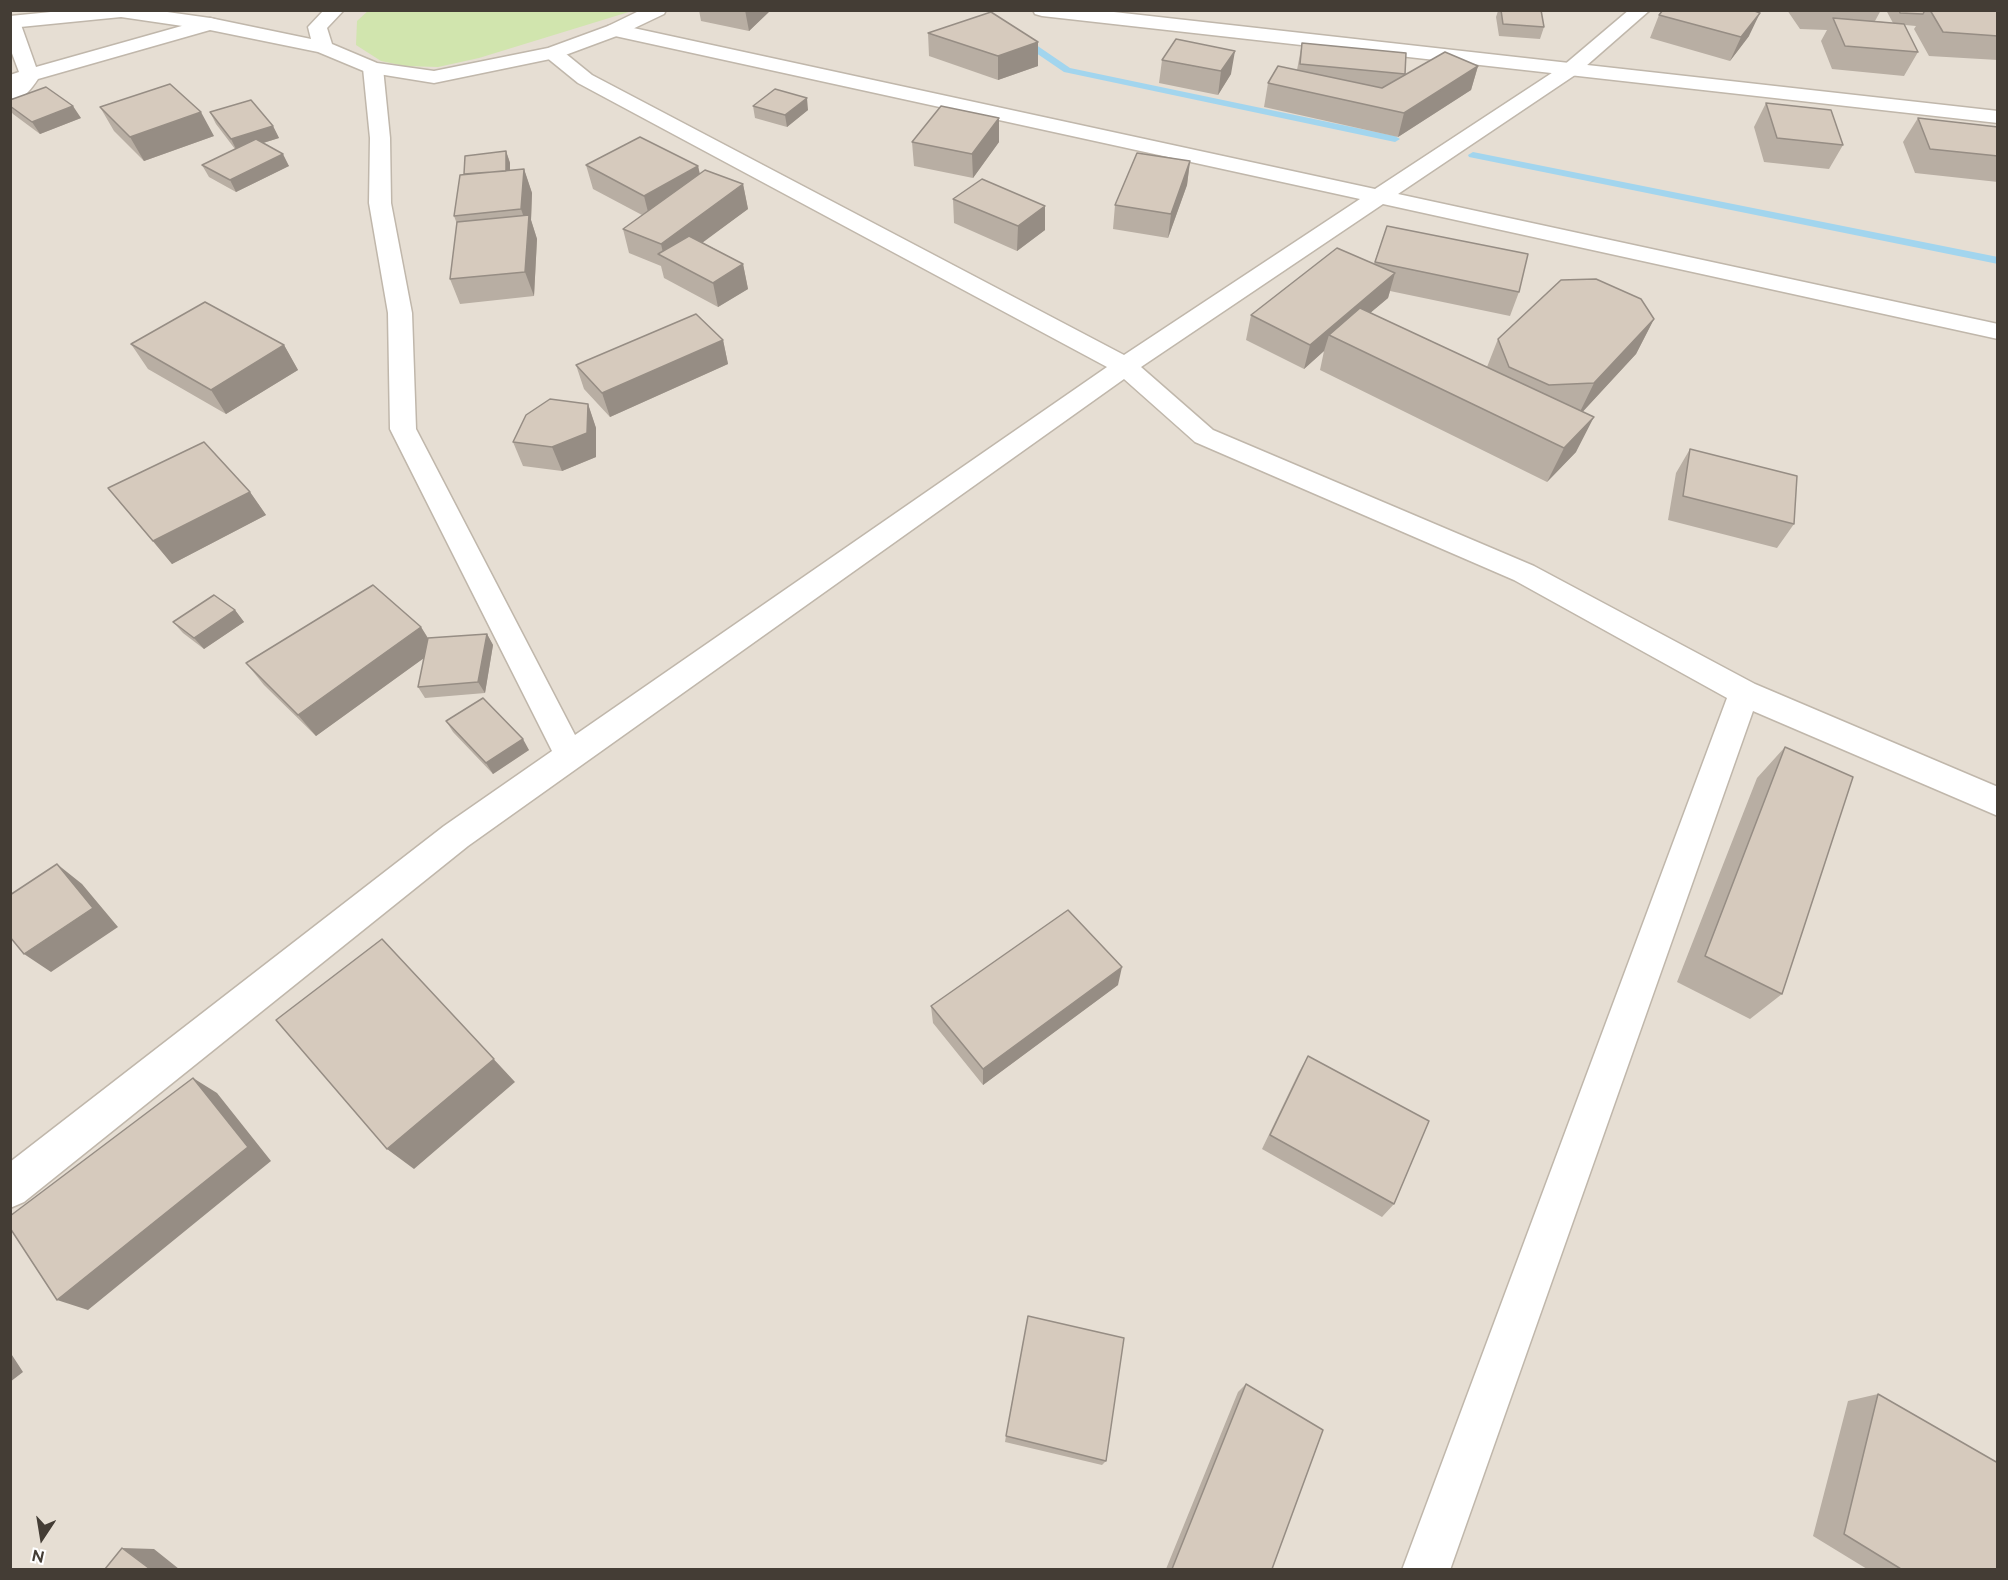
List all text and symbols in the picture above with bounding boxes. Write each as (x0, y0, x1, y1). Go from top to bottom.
north arrow (12, 1508, 72, 1568)
text: N (30, 1546, 46, 1567)

